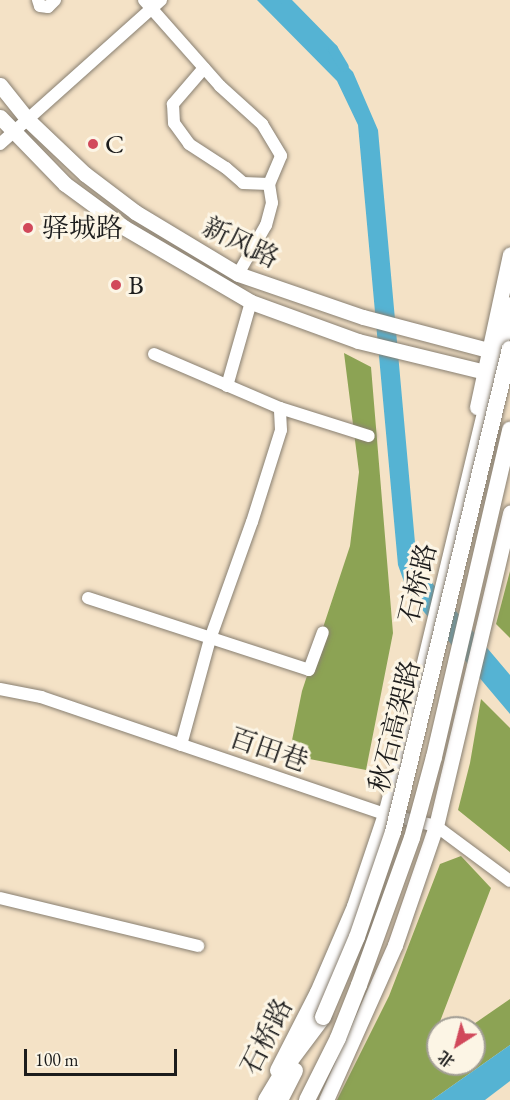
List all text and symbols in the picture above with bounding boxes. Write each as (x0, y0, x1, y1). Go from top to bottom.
place label: C (105, 128, 124, 160)
marker: C (86, 137, 100, 151)
street label: 新风路 (197, 210, 285, 274)
place label: 驿城路 (42, 212, 123, 244)
marker: 驿城路 (19, 219, 37, 237)
place label: B (128, 269, 144, 301)
marker: B (109, 278, 123, 292)
street label: 石桥路 (391, 540, 443, 626)
street label: 秋石高架路 (362, 657, 426, 795)
street label: 百田巷 (225, 720, 313, 778)
street label: 石桥路 (233, 993, 299, 1079)
north arrow (426, 1016, 486, 1076)
scale bar (27, 1037, 180, 1075)
text: 北 (434, 1046, 459, 1073)
text: 100 m (35, 1048, 79, 1071)

